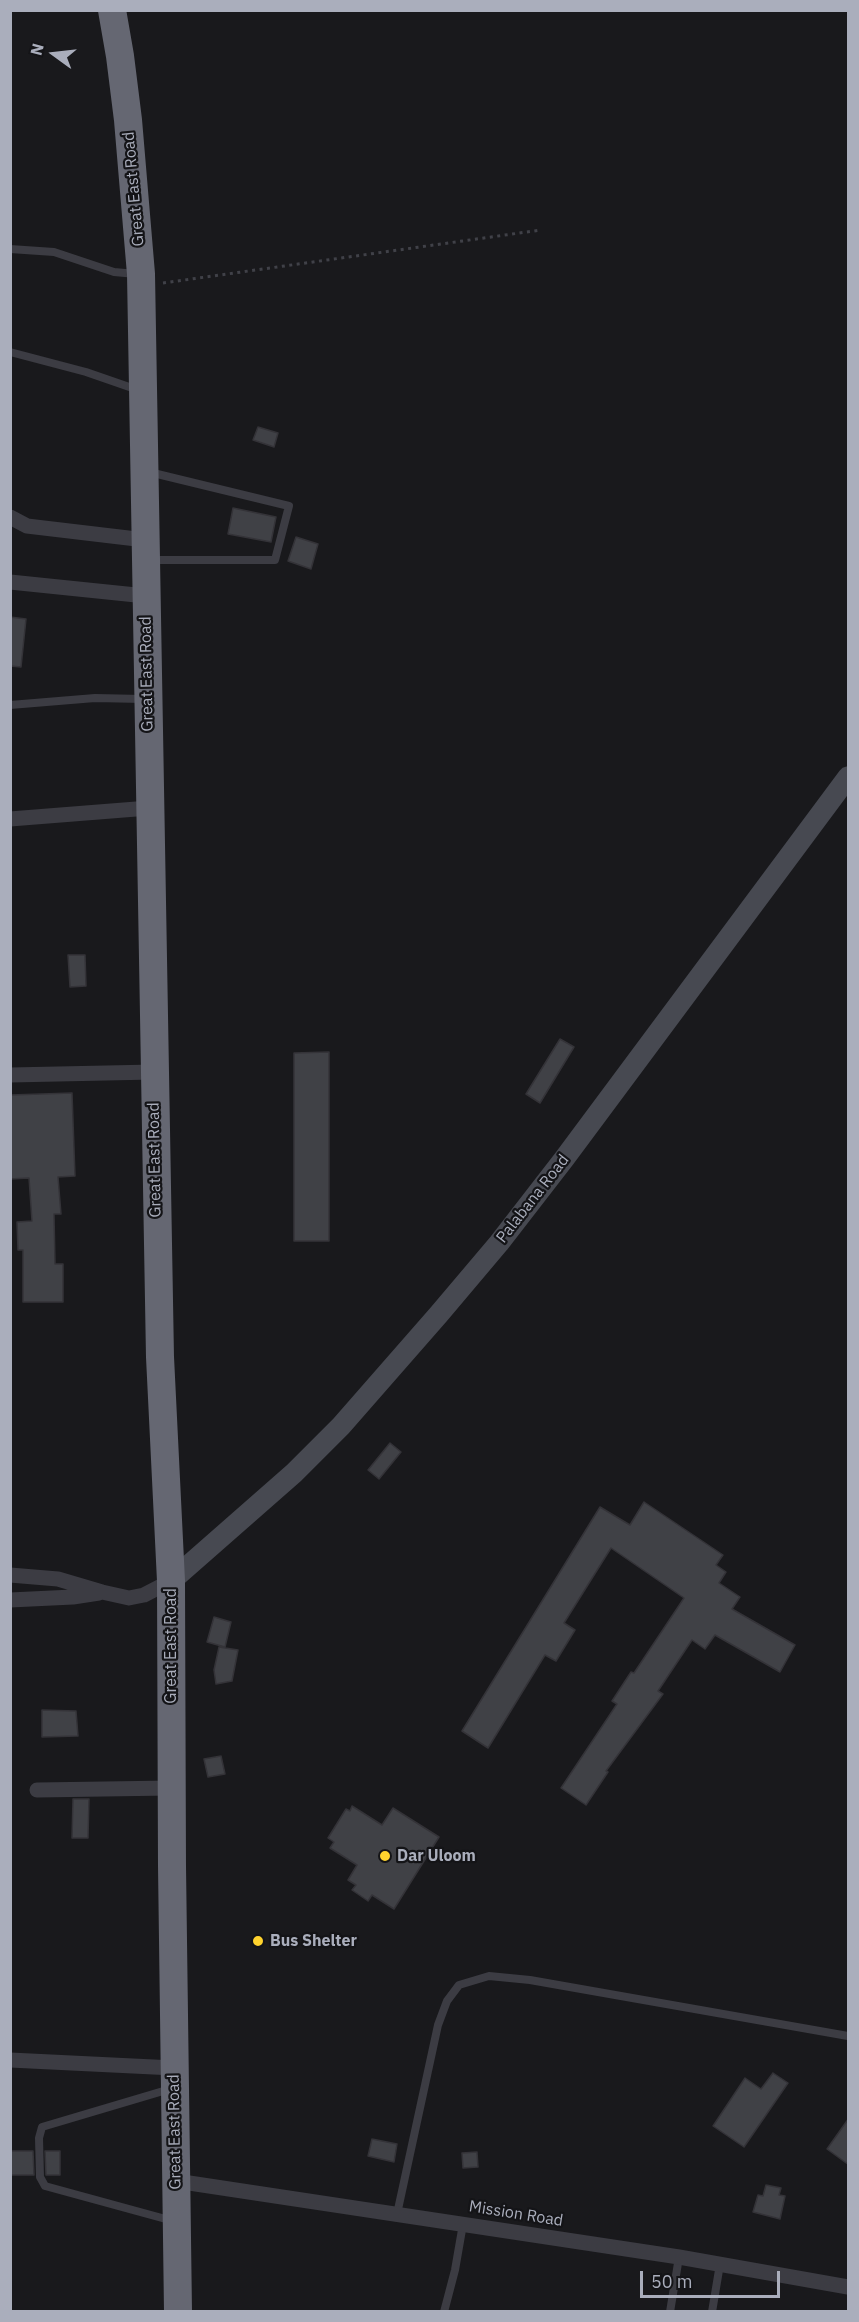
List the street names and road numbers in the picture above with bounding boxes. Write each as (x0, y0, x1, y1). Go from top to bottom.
street label: Great East Road (119, 131, 149, 247)
street label: Great East Road (136, 616, 158, 732)
street label: Great East Road (144, 1102, 166, 1218)
street label: Palabana Road (492, 1151, 574, 1247)
street label: Great East Road (161, 1588, 181, 1704)
street label: Great East Road (164, 2074, 186, 2190)
street label: Mission Road (468, 2197, 564, 2231)

